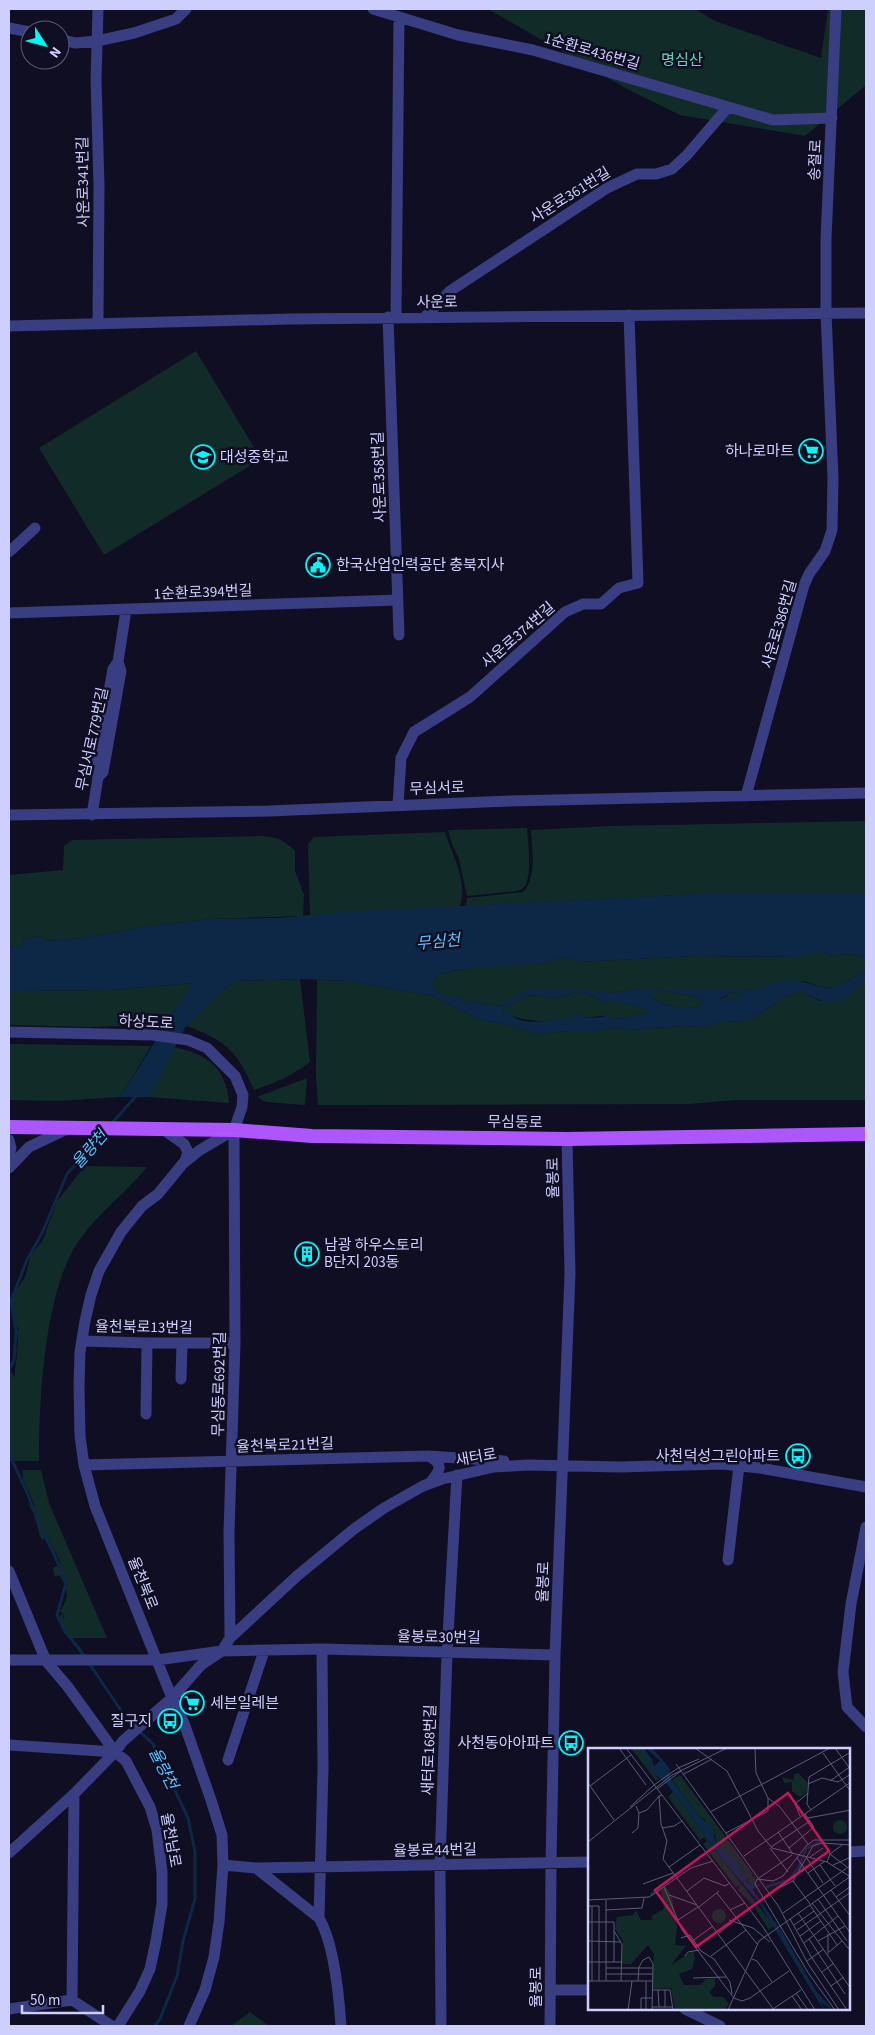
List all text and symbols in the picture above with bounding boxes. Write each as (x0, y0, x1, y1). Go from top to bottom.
north arrow (20, 20, 70, 70)
street label: 1순환로436번길 (541, 28, 642, 75)
text: N (44, 42, 66, 62)
park label: 명심산 (661, 50, 703, 71)
street label: 사운로341번길 (72, 136, 95, 228)
street label: 송절로 (804, 139, 827, 181)
street label: 사운로361번길 (526, 162, 615, 229)
street label: 사운로 (416, 292, 458, 313)
street label: 사운로358번길 (367, 431, 392, 523)
supermarket icon: 하나로마트 (798, 438, 824, 464)
place label: 하나로마트 (725, 441, 794, 462)
school or university icon: 대성중학교 (190, 444, 216, 470)
place label: 대성중학교 (220, 447, 289, 468)
public building icon: 한국산업인력공단 충북지사 (305, 552, 331, 578)
place label: 한국산업인력공단 충북지사 (336, 555, 505, 576)
street label: 사운로386번길 (757, 577, 802, 671)
street label: 1순환로394번길 (153, 580, 253, 605)
street label: 사운로374번길 (477, 597, 560, 673)
street label: 무심서로779번길 (71, 685, 114, 793)
street label: 무심서로 (409, 777, 465, 800)
water label: 무심천 (415, 929, 463, 955)
street label: 하상도로 (118, 1011, 174, 1034)
street label: 무심동로 (487, 1112, 543, 1133)
water label: 율량천 (67, 1124, 114, 1174)
street label: 율봉로 (543, 1157, 564, 1199)
place label: 남광 하우스토리 B단지 203동 (324, 1235, 424, 1273)
building icon: 남광 하우스토리 B단지 203동 (294, 1241, 320, 1267)
street label: 율천북로13번길 (95, 1316, 193, 1339)
street label: 무심동로692번길 (208, 1331, 231, 1437)
street label: 율천북로21번길 (236, 1433, 334, 1458)
bus stop icon: 사천덕성그린아파트 (785, 1443, 811, 1469)
street label: 새터로 (454, 1444, 498, 1471)
place label: 사천덕성그린아파트 (656, 1446, 780, 1467)
street label: 율천북로 (122, 1554, 163, 1613)
street label: 율봉로 (532, 1561, 555, 1603)
street label: 율봉로30번길 (397, 1626, 481, 1649)
supermarket icon: 세븐일레븐 (179, 1690, 205, 1716)
place label: 세븐일레븐 (210, 1693, 279, 1714)
street label: 새터로168번길 (417, 1704, 442, 1796)
bus stop icon: 질구지 (157, 1708, 183, 1734)
place label: 질구지 (111, 1711, 152, 1732)
bus stop icon: 사천동아아파트 (558, 1730, 584, 1756)
place label: 사천동아아파트 (457, 1733, 554, 1754)
water label: 율량천 (143, 1744, 184, 1795)
inset map (588, 1748, 850, 2010)
street label: 율천남로 (155, 1811, 186, 1869)
street label: 율봉로44번길 (393, 1839, 477, 1862)
street label: 율봉로 (526, 1966, 547, 2008)
scale bar (22, 1982, 104, 2014)
text: 50 m (30, 1990, 60, 2011)

